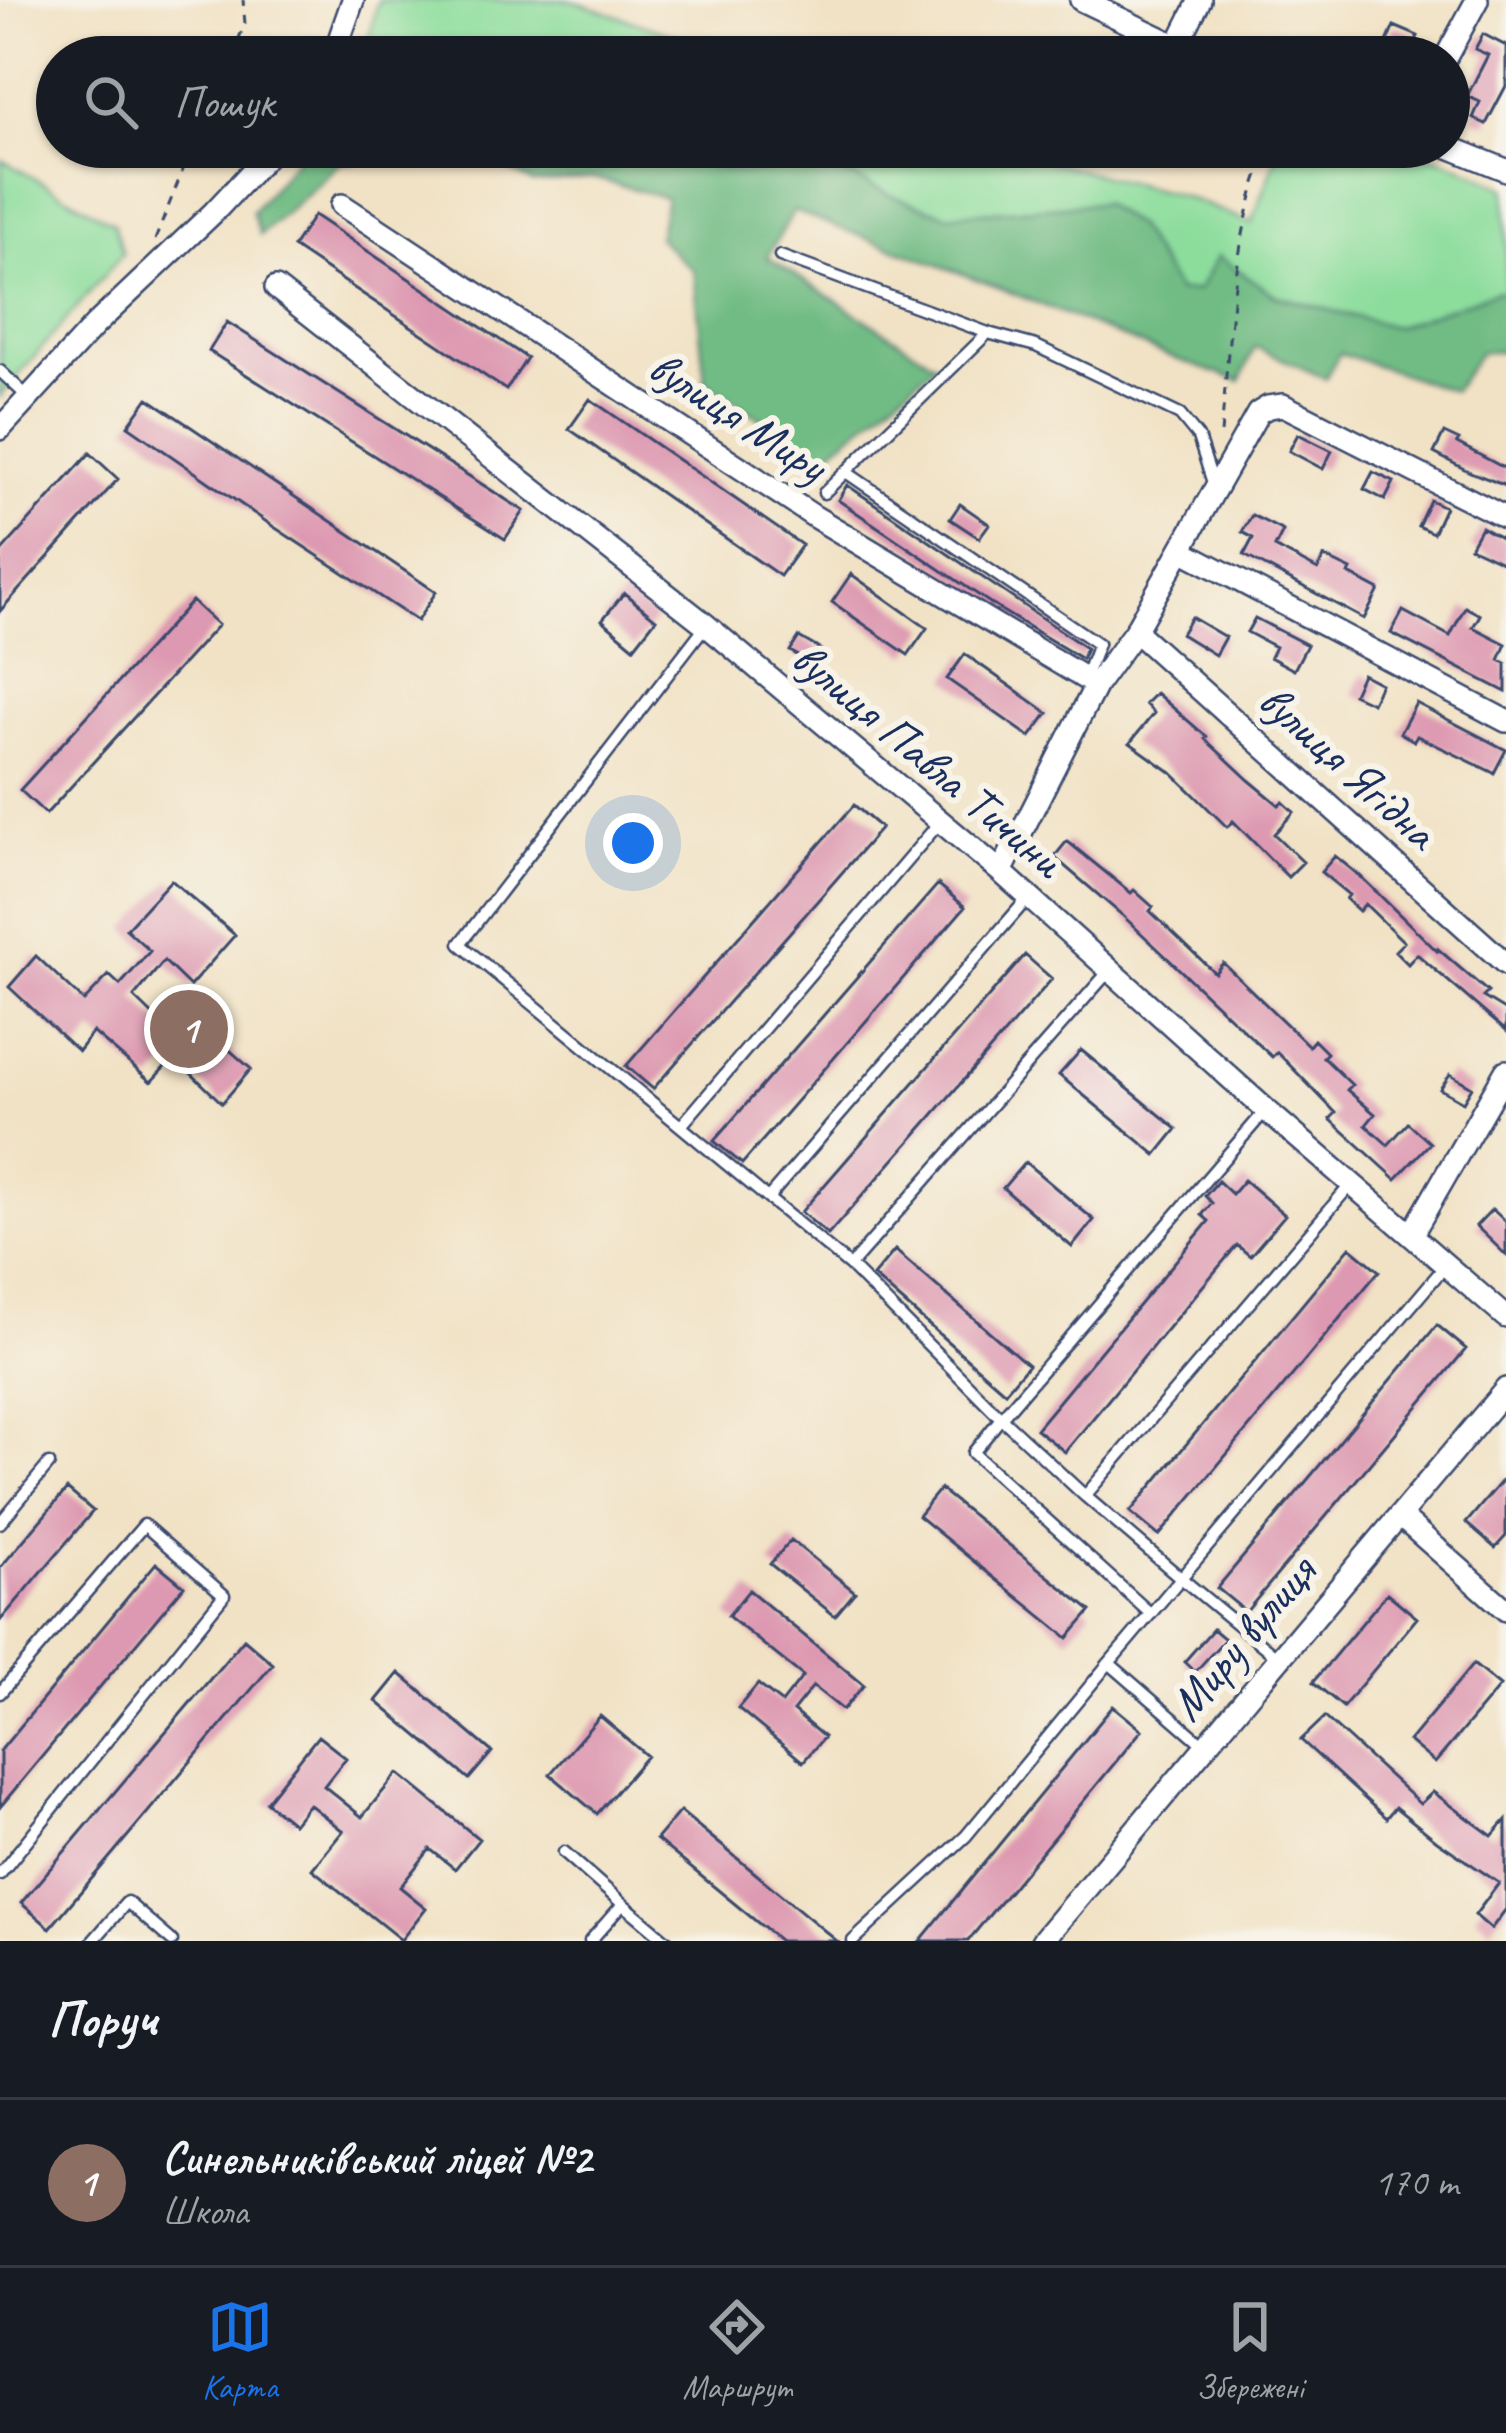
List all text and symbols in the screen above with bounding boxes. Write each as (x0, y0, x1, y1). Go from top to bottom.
search box (36, 36, 1470, 168)
icon: search (78, 69, 144, 135)
text: Пошук (174, 74, 274, 131)
street label: вулиця Миру (638, 336, 841, 497)
street label: вулиця Павла Тичини (780, 628, 1078, 892)
street label: вулиця Ягідна (1246, 670, 1452, 864)
your location (603, 813, 663, 873)
pin: 1 (150, 984, 228, 1074)
street label: Миру вулиця (1156, 1541, 1330, 1732)
text: Поруч (48, 1987, 157, 2051)
text: Синельниківський ліцей №2 (162, 2130, 591, 2187)
text: 1 (78, 2158, 96, 2207)
text: 170 m (1374, 2158, 1458, 2207)
text: Школа (162, 2187, 248, 2236)
tab: Карта (202, 2294, 278, 2408)
tab: Маршрут (683, 2294, 791, 2408)
tab: Збережені (1196, 2294, 1304, 2408)

